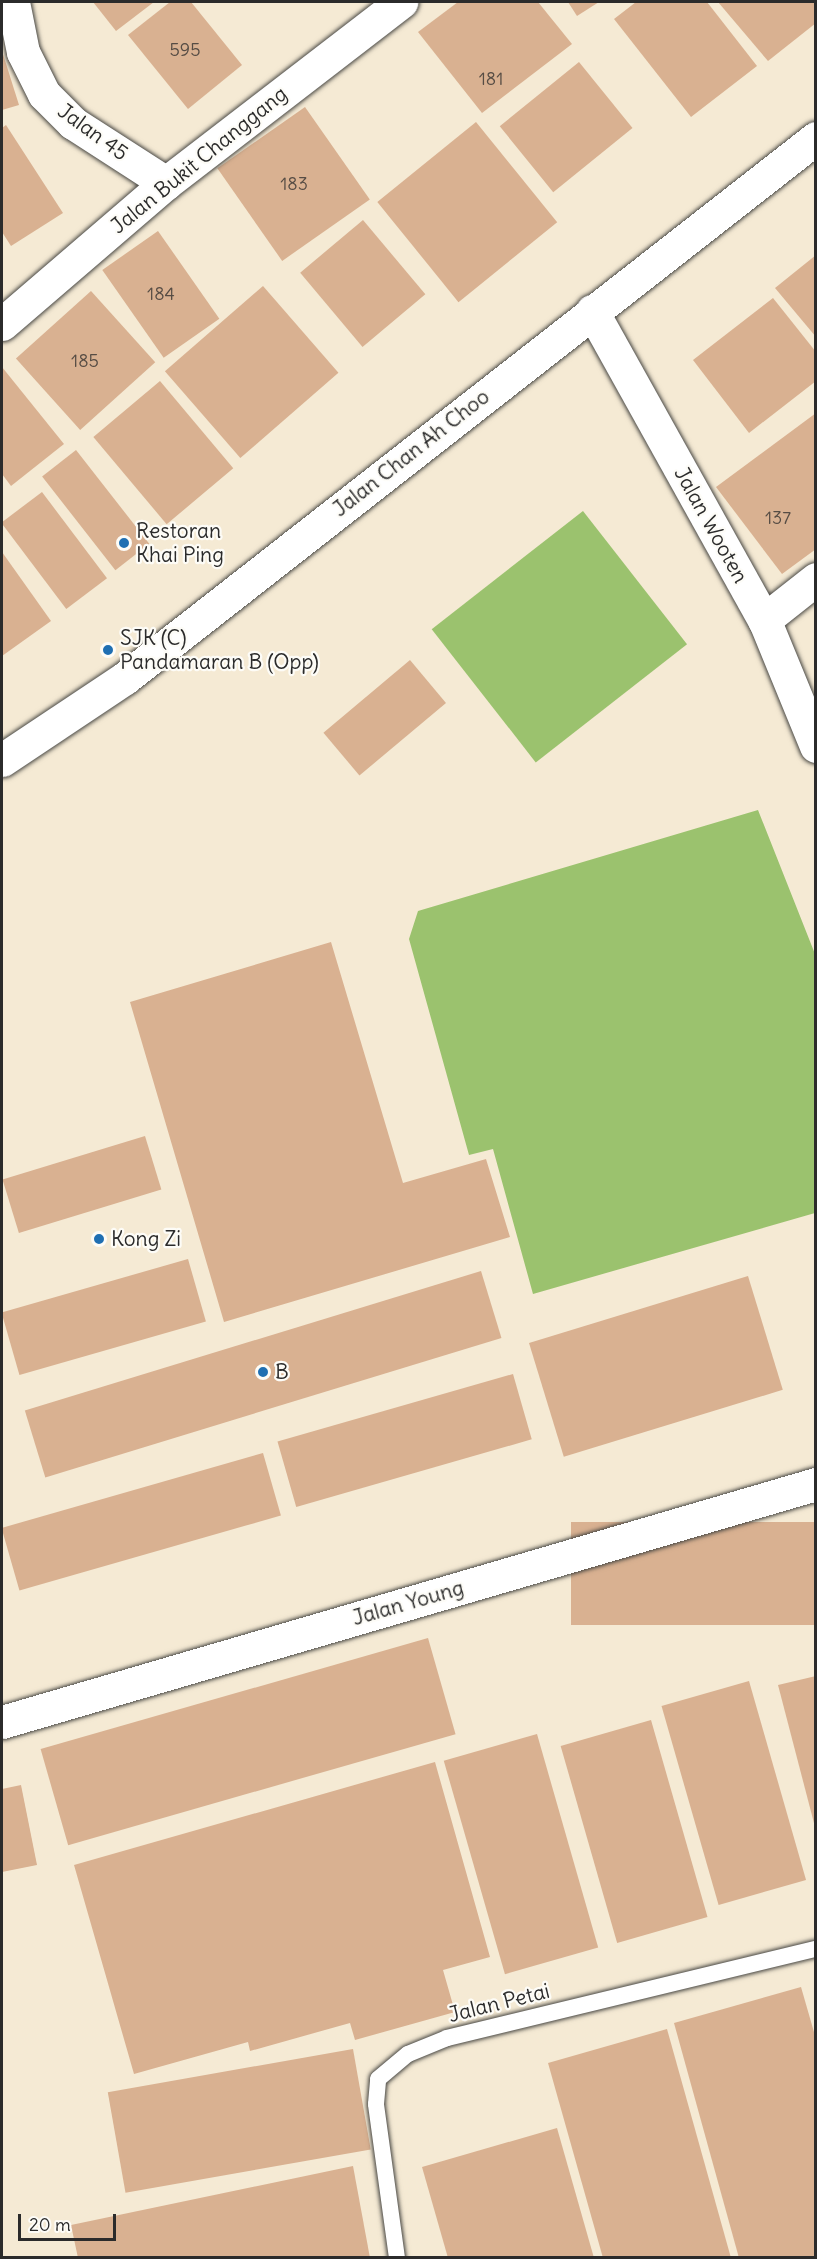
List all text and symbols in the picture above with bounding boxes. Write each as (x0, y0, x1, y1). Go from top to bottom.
house number: 595 (169, 39, 201, 61)
house number: 181 (479, 68, 503, 90)
street label: Jalan Bukit Changgang (106, 81, 292, 239)
street label: Jalan 45 (53, 98, 133, 166)
house number: 183 (280, 173, 308, 195)
house number: 184 (147, 283, 175, 305)
house number: 185 (71, 350, 99, 372)
street label: Jalan Chan Ah Choo (328, 384, 494, 522)
street label: Jalan Wooten (669, 463, 753, 587)
house number: 137 (765, 507, 791, 529)
place label: Restoran Khai Ping (136, 518, 224, 568)
marker: Restoran Khai Ping (117, 536, 131, 550)
place label: SJK (C) Pandamaran B (Opp) (120, 625, 319, 675)
marker: SJK (C) Pandamaran B (Opp) (101, 643, 115, 657)
place label: Kong Zi (111, 1226, 181, 1252)
marker: Kong Zi (92, 1232, 106, 1246)
place label: B (275, 1359, 289, 1385)
marker: B (256, 1365, 270, 1379)
street label: Jalan Young (349, 1575, 467, 1631)
street label: Jalan Petai (446, 1978, 552, 2028)
scale bar (21, 2202, 118, 2240)
text: 20 m (29, 2213, 71, 2236)

